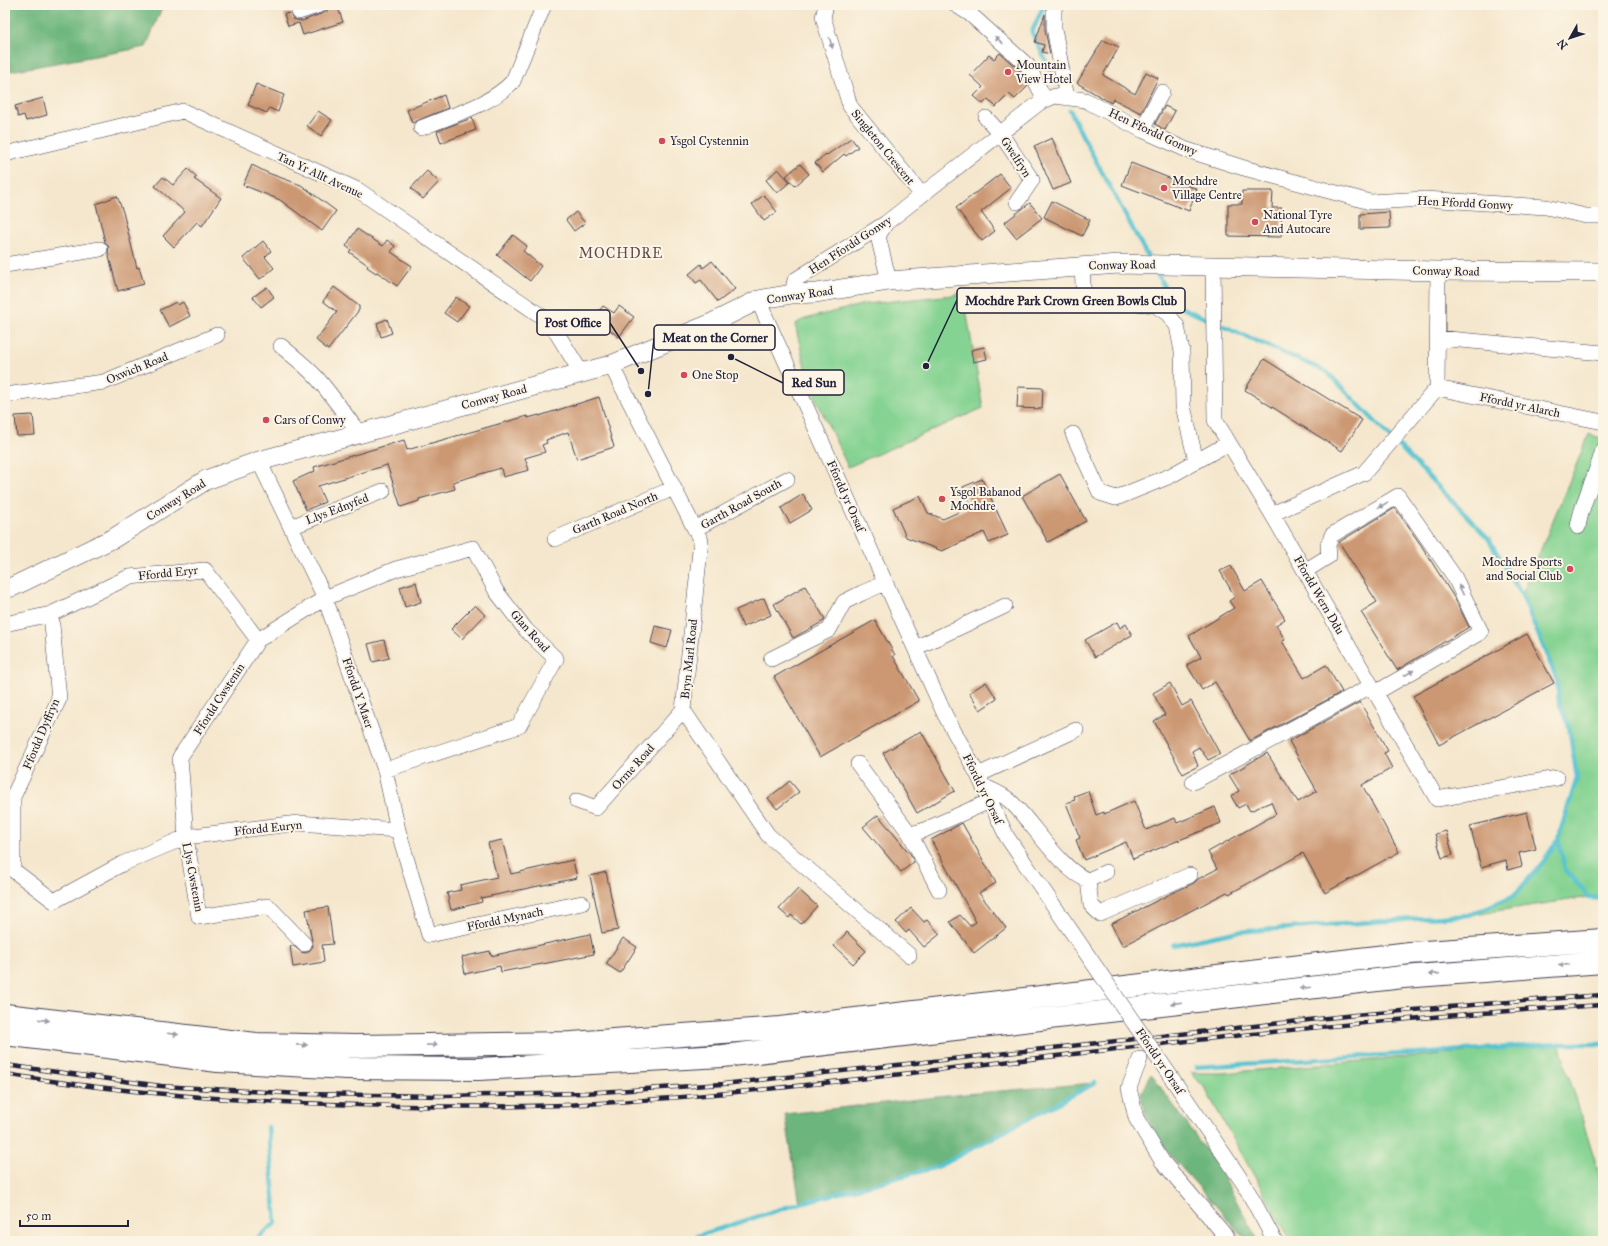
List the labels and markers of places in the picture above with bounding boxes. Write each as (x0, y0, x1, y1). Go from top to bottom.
place label: Mountain View Hotel (1015, 58, 1073, 86)
marker: Mountain View Hotel (1003, 67, 1013, 77)
place label: Ysgol Cystennin (670, 134, 749, 149)
marker: Ysgol Cystennin (657, 136, 667, 146)
place label: Mochdre Village Centre (1171, 174, 1242, 203)
marker: Mochdre Village Centre (1159, 183, 1169, 193)
place label: National Tyre And Autocare (1262, 208, 1332, 236)
marker: National Tyre And Autocare (1250, 217, 1260, 227)
callout: Mochdre Park Crown Green Bowls Club (957, 288, 1185, 313)
callout: Post Office (537, 310, 610, 335)
callout: Meat on the Corner (654, 325, 775, 350)
place label: One Stop (692, 368, 739, 382)
marker: One Stop (679, 370, 689, 380)
callout: Red Sun (783, 370, 844, 395)
place label: Cars of Conwy (274, 413, 346, 427)
marker: Cars of Conwy (261, 415, 271, 425)
place label: Ysgol Babanod Mochdre (950, 485, 1021, 513)
marker: Ysgol Babanod Mochdre (937, 494, 947, 504)
place label: Mochdre Sports and Social Club (1482, 555, 1562, 583)
marker: Mochdre Sports and Social Club (1565, 564, 1575, 574)

